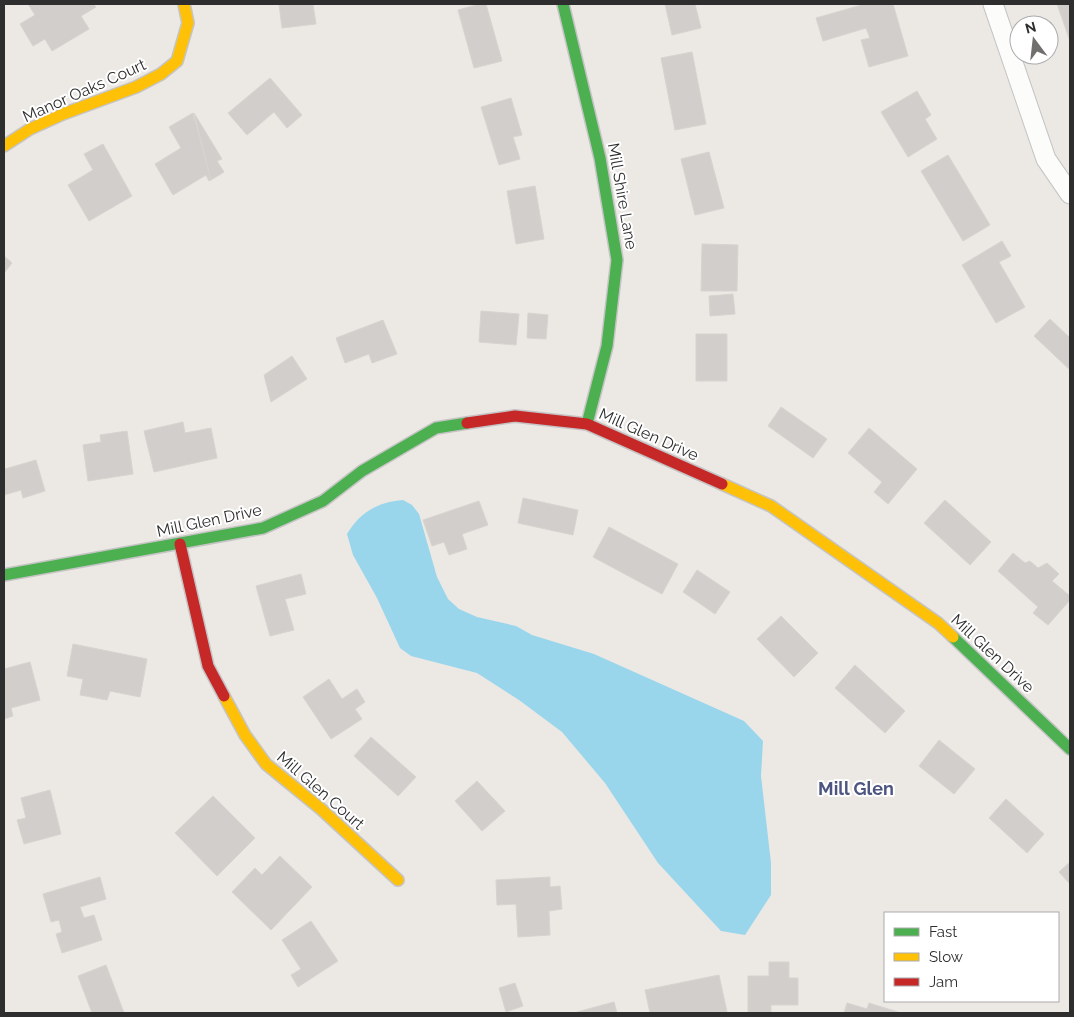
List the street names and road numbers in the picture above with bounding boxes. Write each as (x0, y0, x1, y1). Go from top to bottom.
street label: Manor Oaks Court (20, 55, 149, 126)
street label: Mill Shire Lane (604, 141, 641, 251)
street label: Mill Glen Drive (596, 404, 701, 465)
street label: Mill Glen Drive (155, 500, 263, 541)
street label: Mill Glen Drive (947, 610, 1038, 697)
street label: Mill Glen Court (273, 747, 369, 834)

